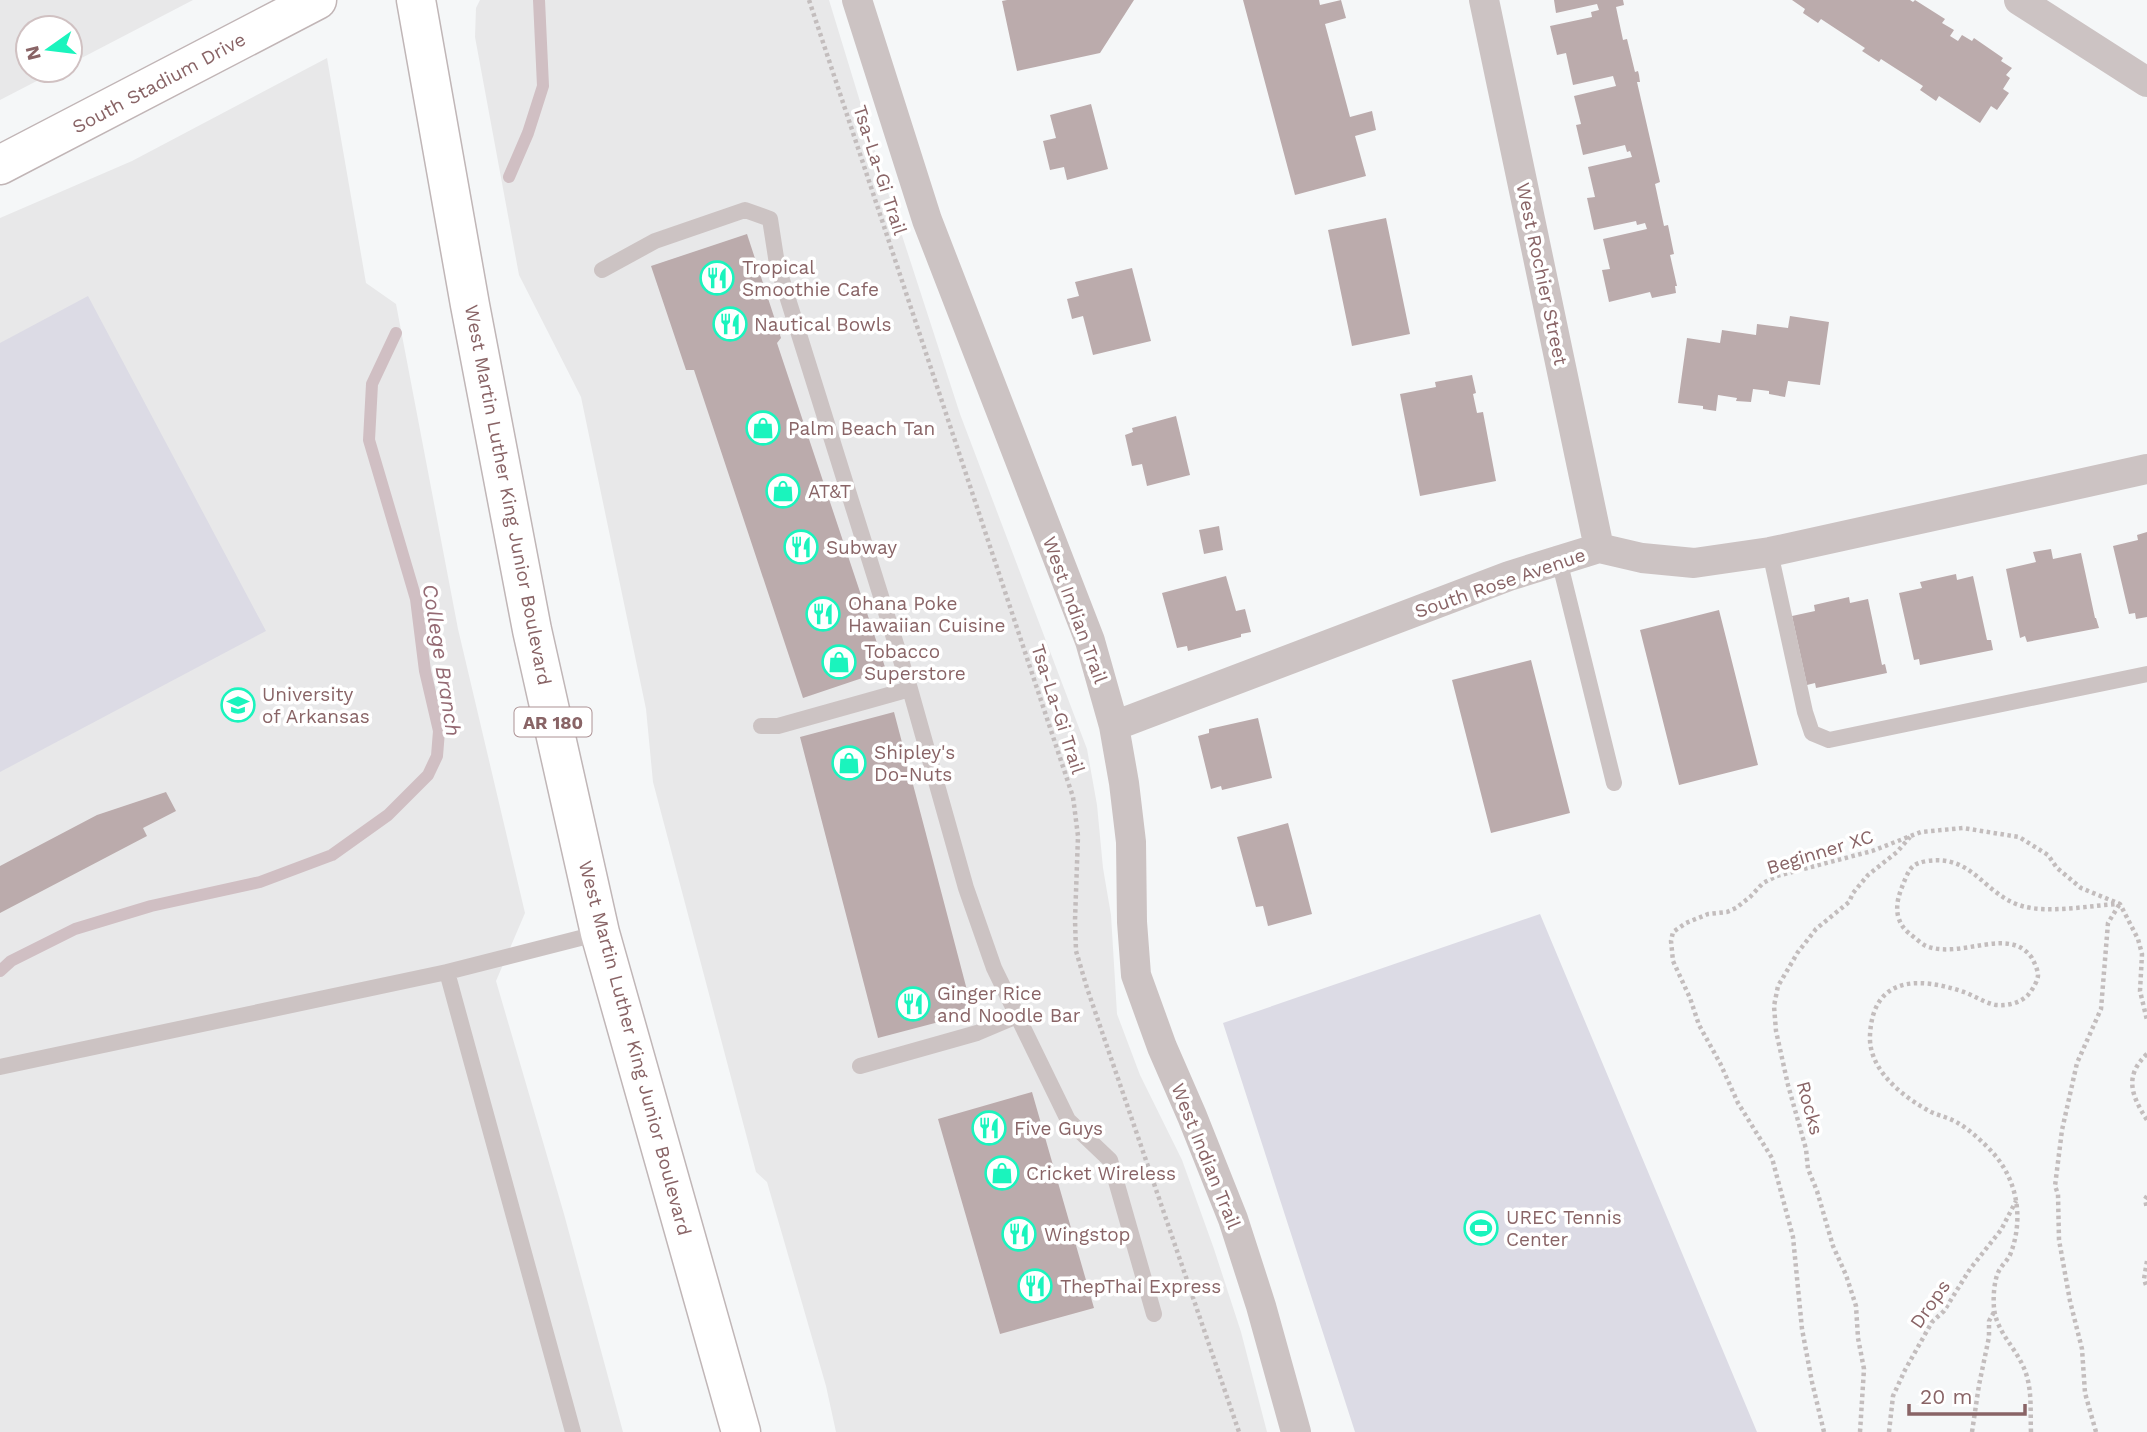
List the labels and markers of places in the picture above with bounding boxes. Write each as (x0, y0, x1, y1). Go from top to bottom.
place label: Tropical Smoothie Cafe (742, 256, 879, 301)
restaurant icon: Tropical Smoothie Cafe (698, 259, 736, 297)
restaurant icon: Nautical Bowls (711, 305, 749, 343)
place label: Nautical Bowls (754, 313, 892, 336)
shop icon: Palm Beach Tan (744, 409, 782, 447)
place label: Palm Beach Tan (788, 417, 935, 440)
shop icon: AT&T (764, 472, 802, 510)
place label: AT&T (808, 480, 851, 503)
restaurant icon: Subway (782, 528, 820, 566)
place label: Subway (826, 536, 897, 559)
place label: Ohana Poke Hawaiian Cuisine (848, 592, 1006, 637)
restaurant icon: Ohana Poke Hawaiian Cuisine (804, 595, 842, 633)
place label: Tobacco Superstore (864, 640, 966, 685)
shop icon: Tobacco Superstore (820, 643, 858, 681)
place label: University of Arkansas (262, 683, 370, 728)
school or university icon: University of Arkansas (219, 686, 257, 724)
place label: Shipley's Do-Nuts (874, 741, 955, 786)
shop icon: Shipley's Do-Nuts (830, 744, 868, 782)
place label: Ginger Rice and Noodle Bar (937, 982, 1081, 1027)
restaurant icon: Ginger Rice and Noodle Bar (894, 985, 932, 1023)
restaurant icon: Five Guys (970, 1109, 1008, 1147)
place label: Five Guys (1014, 1117, 1103, 1140)
shop icon: Cricket Wireless (983, 1154, 1021, 1192)
place label: Cricket Wireless (1026, 1162, 1176, 1185)
place label: UREC Tennis Center (1506, 1206, 1622, 1251)
sports icon: UREC Tennis Center (1462, 1209, 1500, 1247)
restaurant icon: Wingstop (1000, 1215, 1038, 1253)
place label: Wingstop (1044, 1223, 1130, 1246)
restaurant icon: ThepThai Express (1016, 1267, 1054, 1305)
place label: ThepThai Express (1060, 1275, 1221, 1298)

